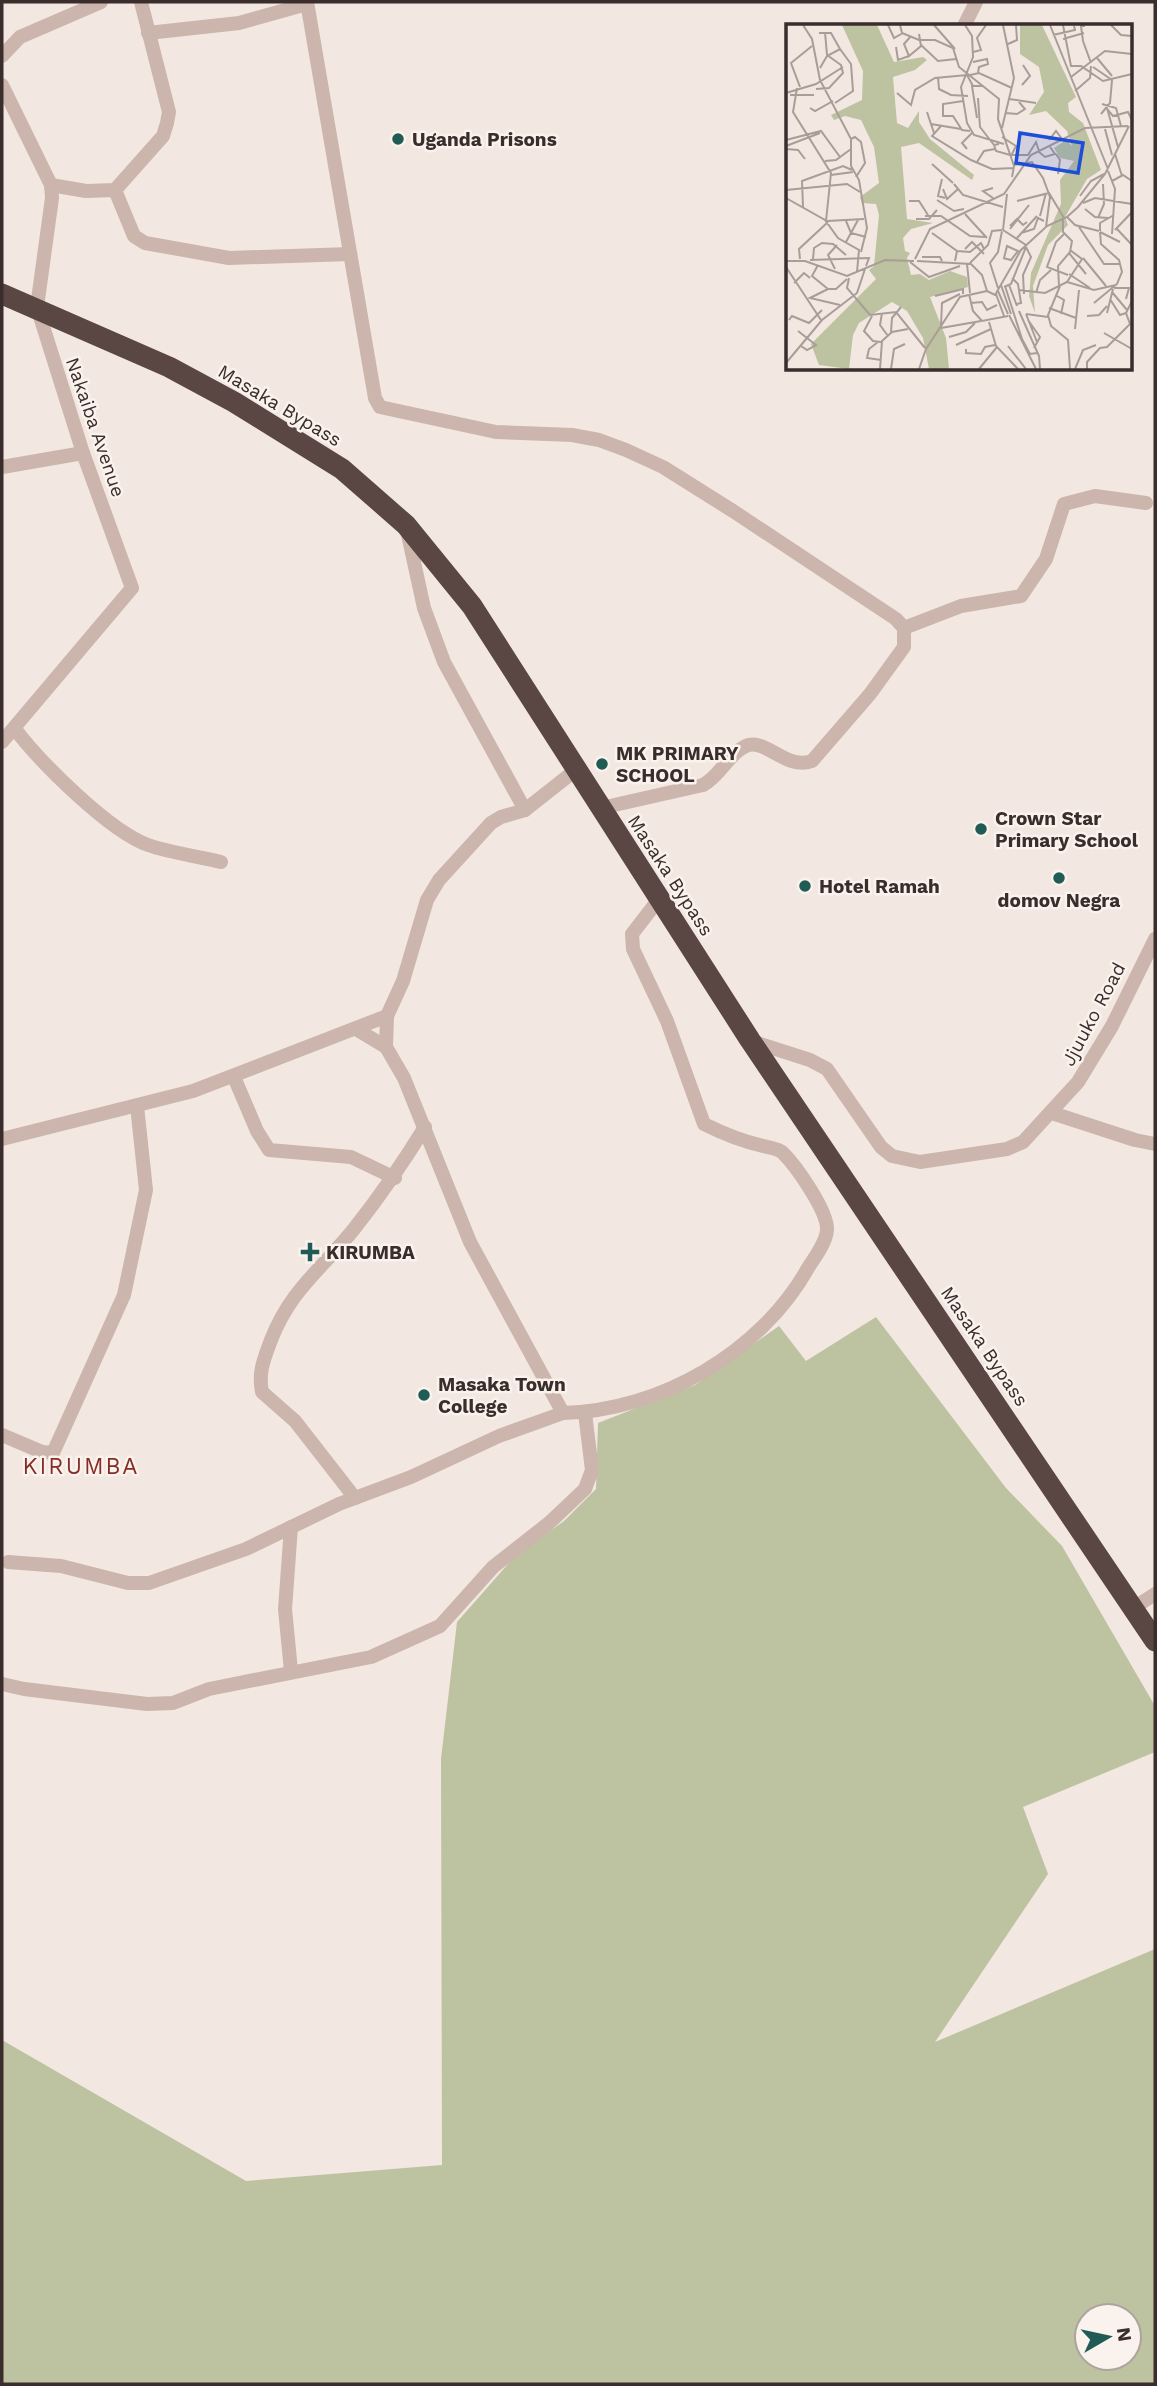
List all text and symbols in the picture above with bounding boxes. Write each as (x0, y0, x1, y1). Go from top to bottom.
inset map (786, 24, 1132, 371)
place label: Uganda Prisons (412, 128, 557, 151)
marker: Uganda Prisons (390, 131, 406, 147)
street label: Nakaiba Avenue (61, 354, 130, 500)
street label: Masaka Bypass (214, 360, 346, 451)
place label: MK PRIMARY SCHOOL (616, 742, 739, 787)
marker: MK PRIMARY SCHOOL (594, 756, 610, 772)
place label: Crown Star Primary School (995, 807, 1139, 852)
street label: Masaka Bypass (623, 810, 718, 940)
marker: Crown Star Primary School (973, 821, 989, 837)
marker: domov Negra (1051, 870, 1067, 886)
place label: Hotel Ramah (819, 875, 940, 898)
marker: Hotel Ramah (797, 878, 813, 894)
place label: domov Negra (998, 889, 1120, 912)
street label: Jjuuko Road (1057, 959, 1130, 1070)
place label: KIRUMBA (326, 1241, 415, 1264)
marker: KIRUMBA (300, 1242, 320, 1262)
street label: Masaka Bypass (936, 1282, 1033, 1411)
place label: Masaka Town College (438, 1373, 566, 1418)
marker: Masaka Town College (416, 1387, 432, 1403)
district label: KIRUMBA (22, 1453, 140, 1480)
north arrow (1073, 2302, 1143, 2372)
text: N (1112, 2326, 1137, 2343)

